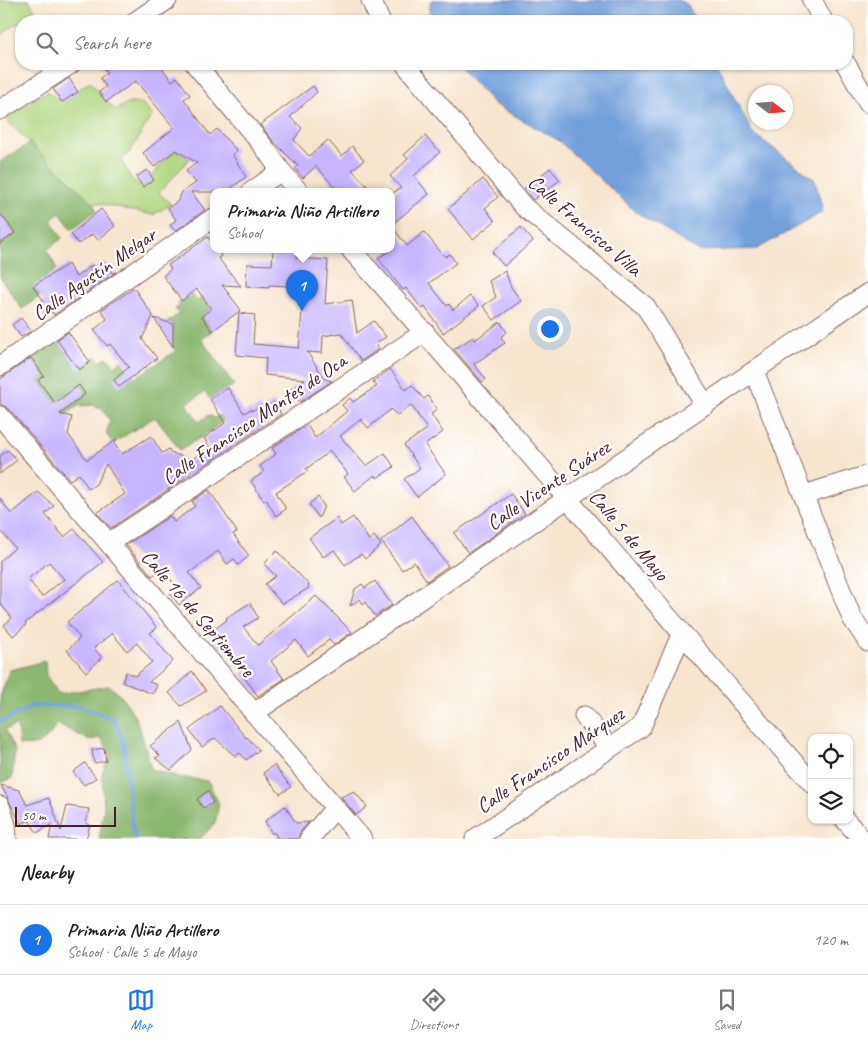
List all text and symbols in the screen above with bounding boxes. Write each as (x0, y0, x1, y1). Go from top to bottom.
search box (15, 15, 853, 70)
icon: search (33, 29, 61, 57)
text: Search here (73, 31, 150, 55)
north arrow (748, 85, 793, 130)
street label: Calle Francisco Villa (523, 169, 649, 283)
popup (210, 188, 395, 253)
text: Primaria Niño Artillero (227, 199, 378, 223)
street label: Calle Agustín Melgar (27, 220, 163, 326)
text: School (227, 223, 261, 243)
pin: 1 (286, 270, 318, 311)
your location (537, 316, 563, 342)
street label: Calle Francisco Montes de Oca (157, 346, 353, 490)
street label: Calle Vicente Suárez (481, 433, 617, 536)
street label: Calle 5 de Mayo (583, 484, 676, 587)
street label: Calle 16 de Septiembre (136, 544, 261, 683)
street label: Calle Francisco Márquez (471, 700, 630, 819)
map controls (808, 734, 853, 824)
button: locate (808, 734, 853, 779)
button: layers (808, 779, 853, 824)
scale bar (15, 804, 116, 827)
text: 50 m (22, 807, 46, 824)
text: Nearby (20, 859, 73, 885)
text: Primaria Niño Artillero (67, 918, 218, 942)
text: 1 (32, 930, 40, 950)
text: 120 m (814, 930, 848, 950)
text: School · Calle 5 de Mayo (67, 942, 197, 962)
tab: Map (127, 986, 155, 1033)
tab: Directions (410, 986, 458, 1033)
tab: Saved (713, 986, 741, 1033)

